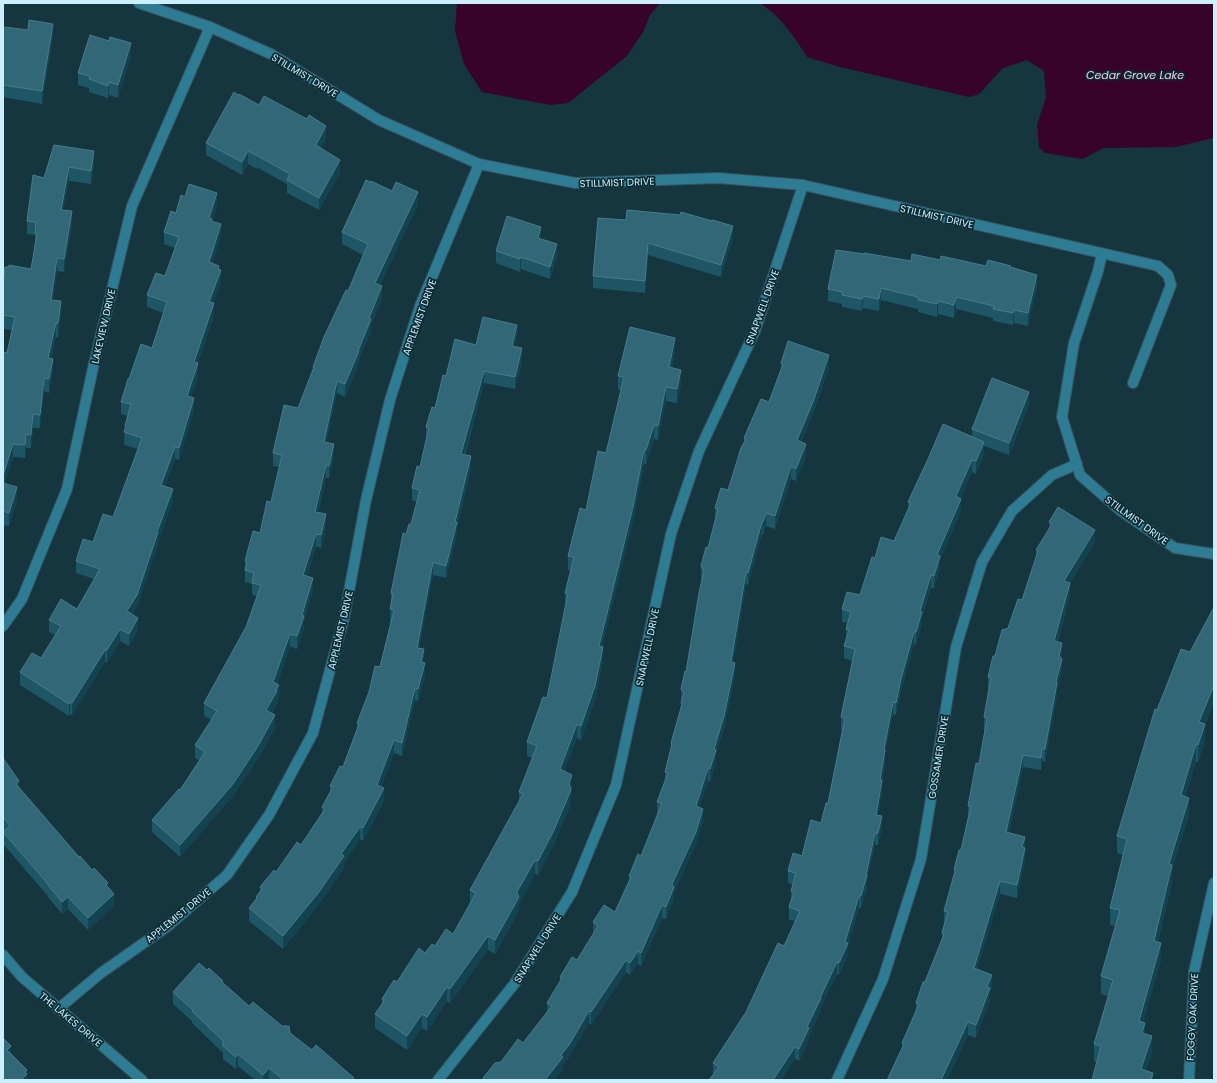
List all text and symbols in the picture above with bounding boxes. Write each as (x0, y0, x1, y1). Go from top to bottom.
street label: STILLMIST DRIVE (269, 50, 341, 101)
water label: Cedar Grove Lake (1086, 67, 1184, 83)
street label: STILLMIST DRIVE (579, 174, 655, 191)
street label: STILLMIST DRIVE (899, 201, 975, 232)
street label: SNAPWELL DRIVE (742, 267, 783, 347)
street label: APPLEMIST DRIVE (399, 277, 440, 357)
street label: LAKEVIEW DRIVE (88, 287, 119, 365)
street label: STILLMIST DRIVE (1102, 492, 1171, 548)
street label: APPLEMIST DRIVE (324, 589, 357, 671)
street label: SNAPWELL DRIVE (632, 607, 663, 687)
street label: GOSSAMER DRIVE (925, 714, 952, 800)
street label: APPLEMIST DRIVE (142, 884, 214, 946)
street label: SNAPWELL DRIVE (510, 911, 565, 986)
street label: FOGGY OAK DRIVE (1183, 973, 1202, 1061)
street label: THE LAKES DRIVE (36, 988, 106, 1050)

